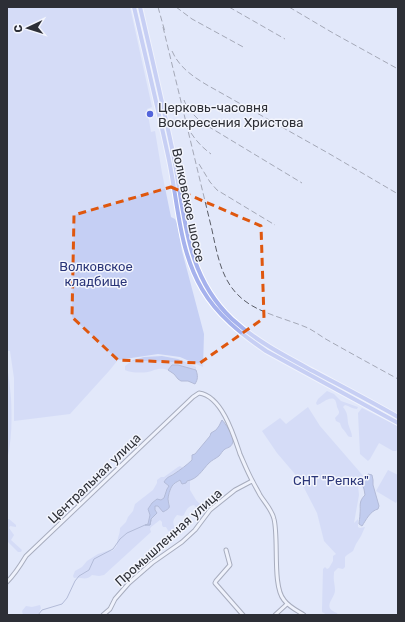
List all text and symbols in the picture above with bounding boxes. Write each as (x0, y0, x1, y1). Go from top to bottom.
north arrow (8, 8, 48, 48)
text: С (12, 24, 25, 33)
place label: Церковь-часовня Воскресения Христова (158, 100, 304, 130)
marker: Церковь-часовня Воскресения Христова (145, 109, 155, 119)
street label: Волковское шоссе (169, 147, 208, 263)
park label: Волковское кладбище (59, 259, 133, 289)
street label: Центральная улица (45, 430, 144, 527)
park label: СНТ "Репка" (293, 473, 369, 488)
street label: Промышленная улица (112, 486, 225, 589)

